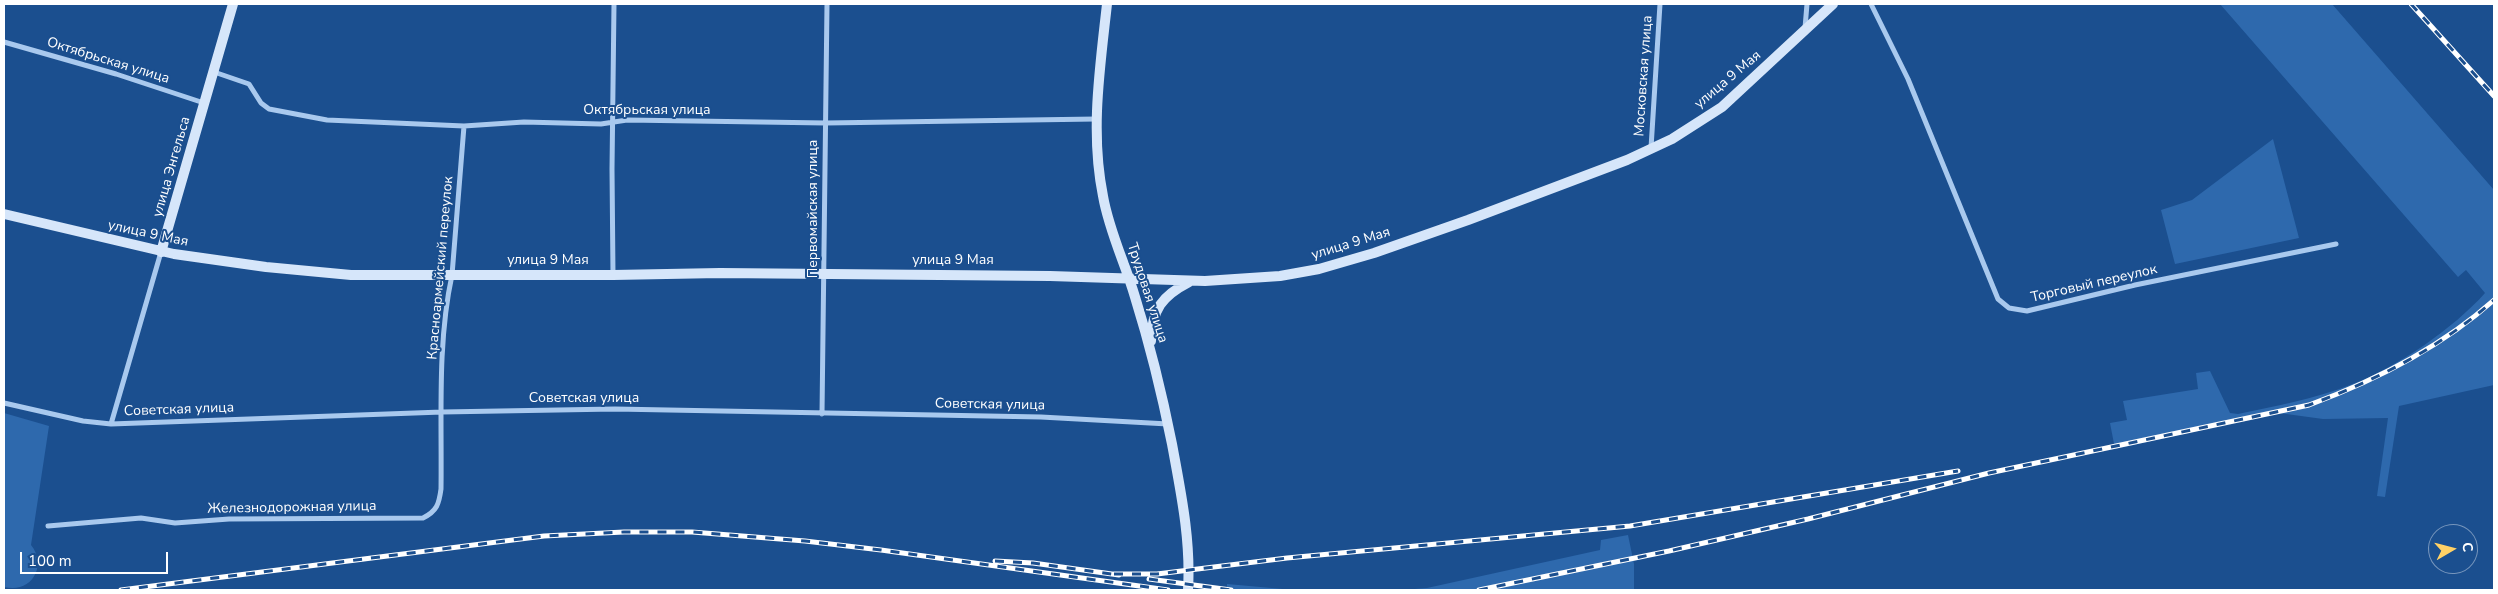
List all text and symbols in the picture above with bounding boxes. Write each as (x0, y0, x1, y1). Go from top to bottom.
street label: Московская улица (1631, 15, 1657, 137)
street label: Октябрьская улица (45, 34, 171, 88)
street label: улица 9 Мая (1691, 47, 1765, 113)
street label: Октябрьская улица (583, 103, 711, 119)
street label: улица Энгельса (150, 115, 194, 219)
street label: Первомайская улица (806, 140, 822, 278)
street label: Красноармейский переулок (425, 176, 457, 360)
street label: улица 9 Мая (106, 217, 190, 251)
street label: улица 9 Мая (1309, 224, 1393, 264)
street label: Трудовая улица (1123, 241, 1171, 345)
street label: улица 9 Мая (507, 253, 589, 269)
street label: улица 9 Мая (912, 253, 994, 269)
street label: Торговый переулок (2029, 261, 2159, 307)
street label: Советская улица (529, 391, 639, 407)
street label: Советская улица (935, 396, 1045, 414)
street label: Советская улица (124, 400, 234, 420)
street label: Железнодорожная улица (207, 498, 377, 518)
north arrow (2428, 524, 2478, 574)
text: С (2457, 541, 2477, 553)
scale bar (22, 542, 170, 574)
text: 100 m (28, 551, 72, 571)

